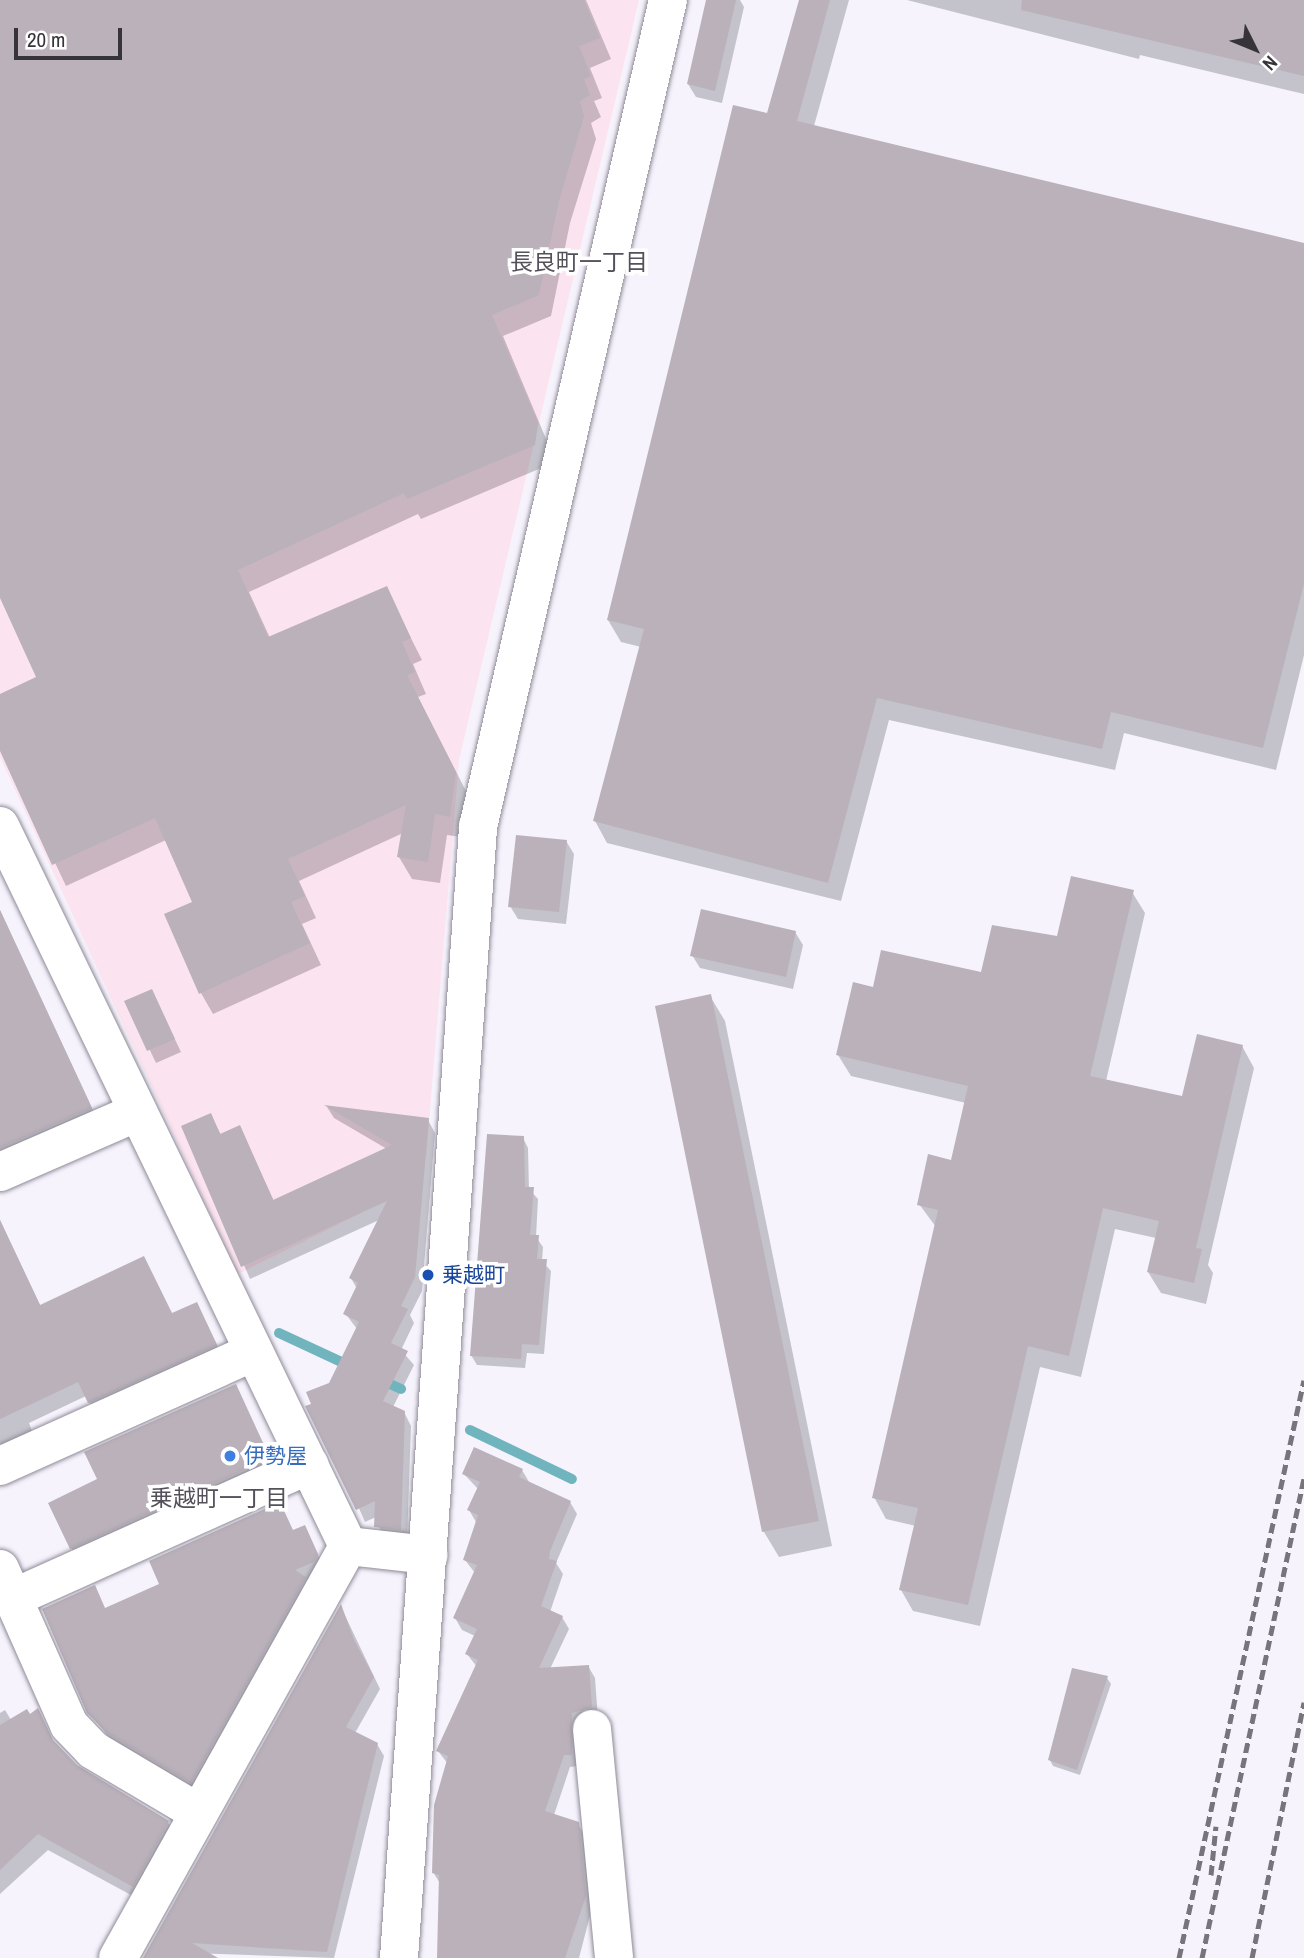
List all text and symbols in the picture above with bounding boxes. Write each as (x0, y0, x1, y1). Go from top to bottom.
scale bar (18, 14, 126, 58)
north arrow (1220, 14, 1290, 84)
text: 20 m (27, 25, 65, 54)
text: N (1257, 50, 1284, 76)
district label: 長良町一丁目 (510, 248, 648, 276)
place label: 乗越町 (442, 1262, 505, 1288)
marker: 乗越町 (420, 1267, 436, 1283)
place label: 伊勢屋 (244, 1443, 307, 1469)
marker: 伊勢屋 (222, 1448, 238, 1464)
district label: 乗越町一丁目 (150, 1484, 288, 1512)

